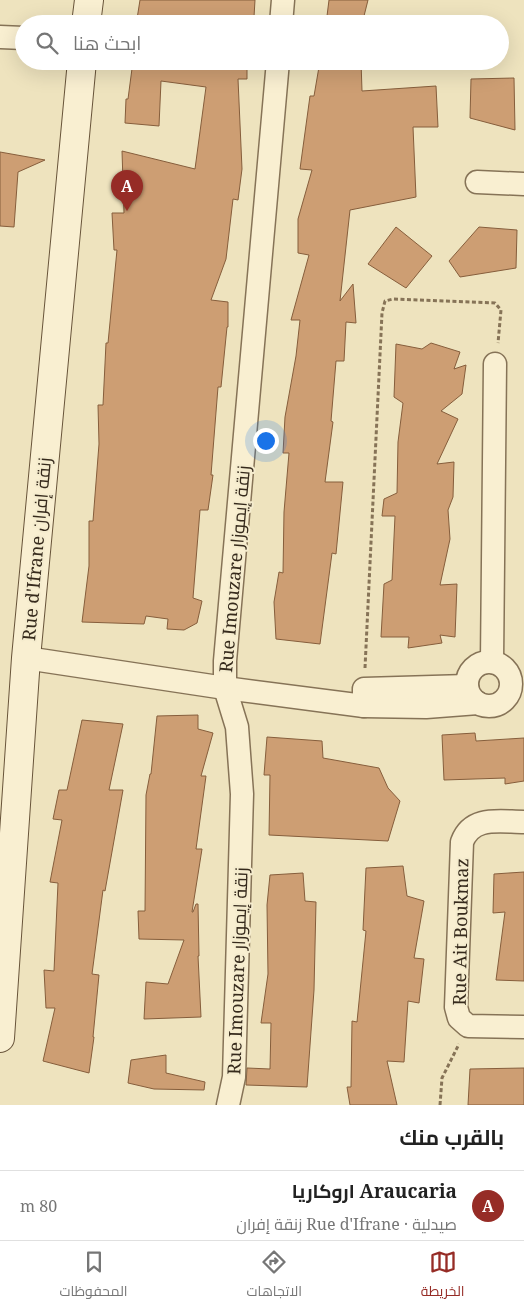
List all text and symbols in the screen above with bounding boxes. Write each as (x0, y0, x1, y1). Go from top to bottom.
search box (15, 15, 509, 70)
icon: search (33, 29, 61, 57)
text: ابحث هنا (73, 30, 141, 56)
pin: A (111, 170, 143, 211)
your location (253, 428, 279, 454)
street label: Rue d'Ifrane زنقة إفران (16, 456, 56, 642)
street label: Rue Imouzare زنقة إيموزار (213, 464, 255, 674)
street label: Rue Ait Boukmaz (447, 858, 473, 1006)
street label: Rue Imouzare زنقة إيموزار (221, 867, 253, 1075)
text: بالقرب منك (399, 1123, 504, 1151)
text: Araucaria اروكاريا (292, 1178, 457, 1204)
text: 80 m (20, 1195, 57, 1217)
text: A (482, 1195, 494, 1217)
text: صيدلية · Rue d'Ifrane زنقة إفران (236, 1213, 457, 1235)
tab: المحفوظات (59, 1248, 128, 1304)
tab: الاتجاهات (247, 1248, 302, 1304)
tab: الخريطة (421, 1248, 465, 1304)

